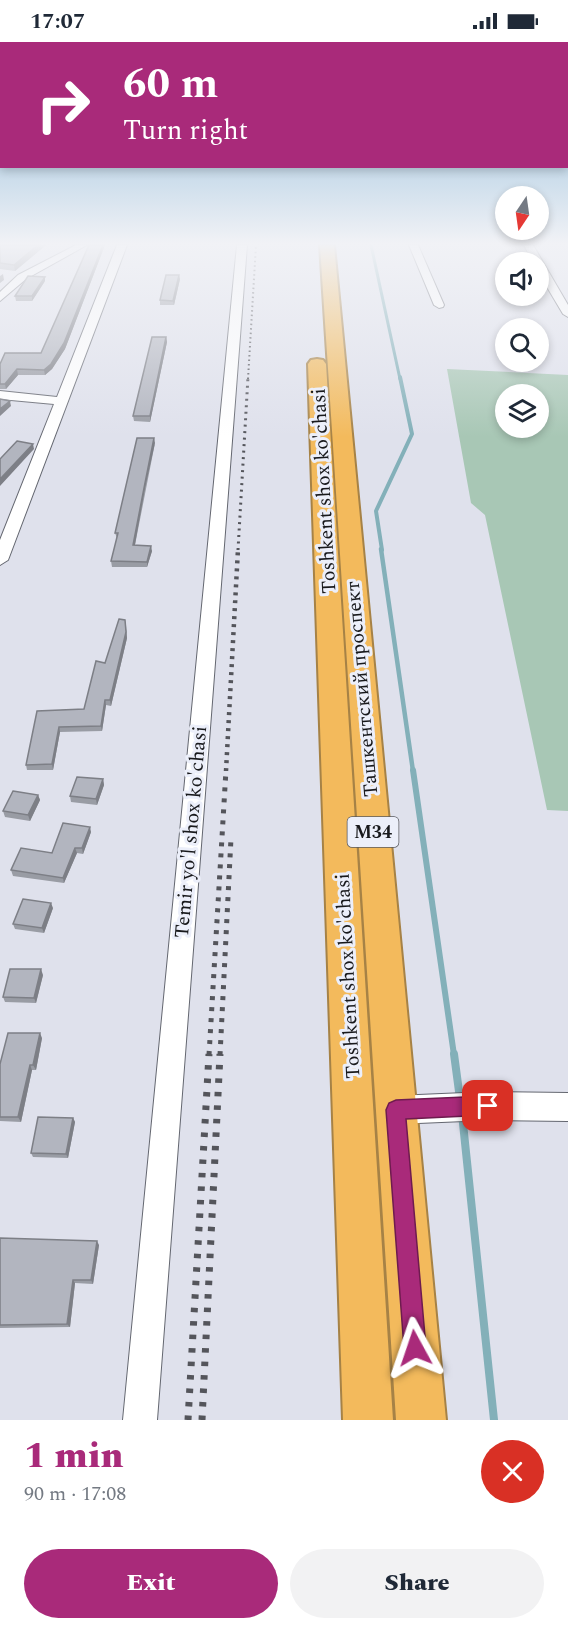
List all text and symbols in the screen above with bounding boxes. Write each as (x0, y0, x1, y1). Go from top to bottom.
text: 17:07 (30, 5, 85, 38)
text: 60 m (123, 53, 218, 116)
icon: right (24, 66, 102, 144)
text: Turn right (123, 110, 248, 152)
north arrow (495, 186, 549, 240)
map controls (495, 186, 549, 438)
button: sound (495, 252, 549, 306)
button: search (495, 318, 549, 372)
button: layers (495, 384, 549, 438)
street label: Toshkent shox ko'chasi (304, 387, 344, 595)
street label: Ташкентский проспект (338, 580, 386, 798)
street label: Temir yo'l shox ko'chasi (167, 725, 215, 939)
road number: M34 (348, 817, 398, 847)
street label: Toshkent shox ko'chasi (328, 872, 368, 1080)
pin (462, 1080, 513, 1131)
icon: arrive (471, 1089, 504, 1122)
position arrow (383, 1316, 447, 1380)
text: 1 min (24, 1429, 124, 1484)
button: close (481, 1440, 544, 1503)
text: 90 m · 17:08 (24, 1479, 126, 1509)
button: Exit (24, 1549, 278, 1618)
button: Share (290, 1549, 544, 1618)

